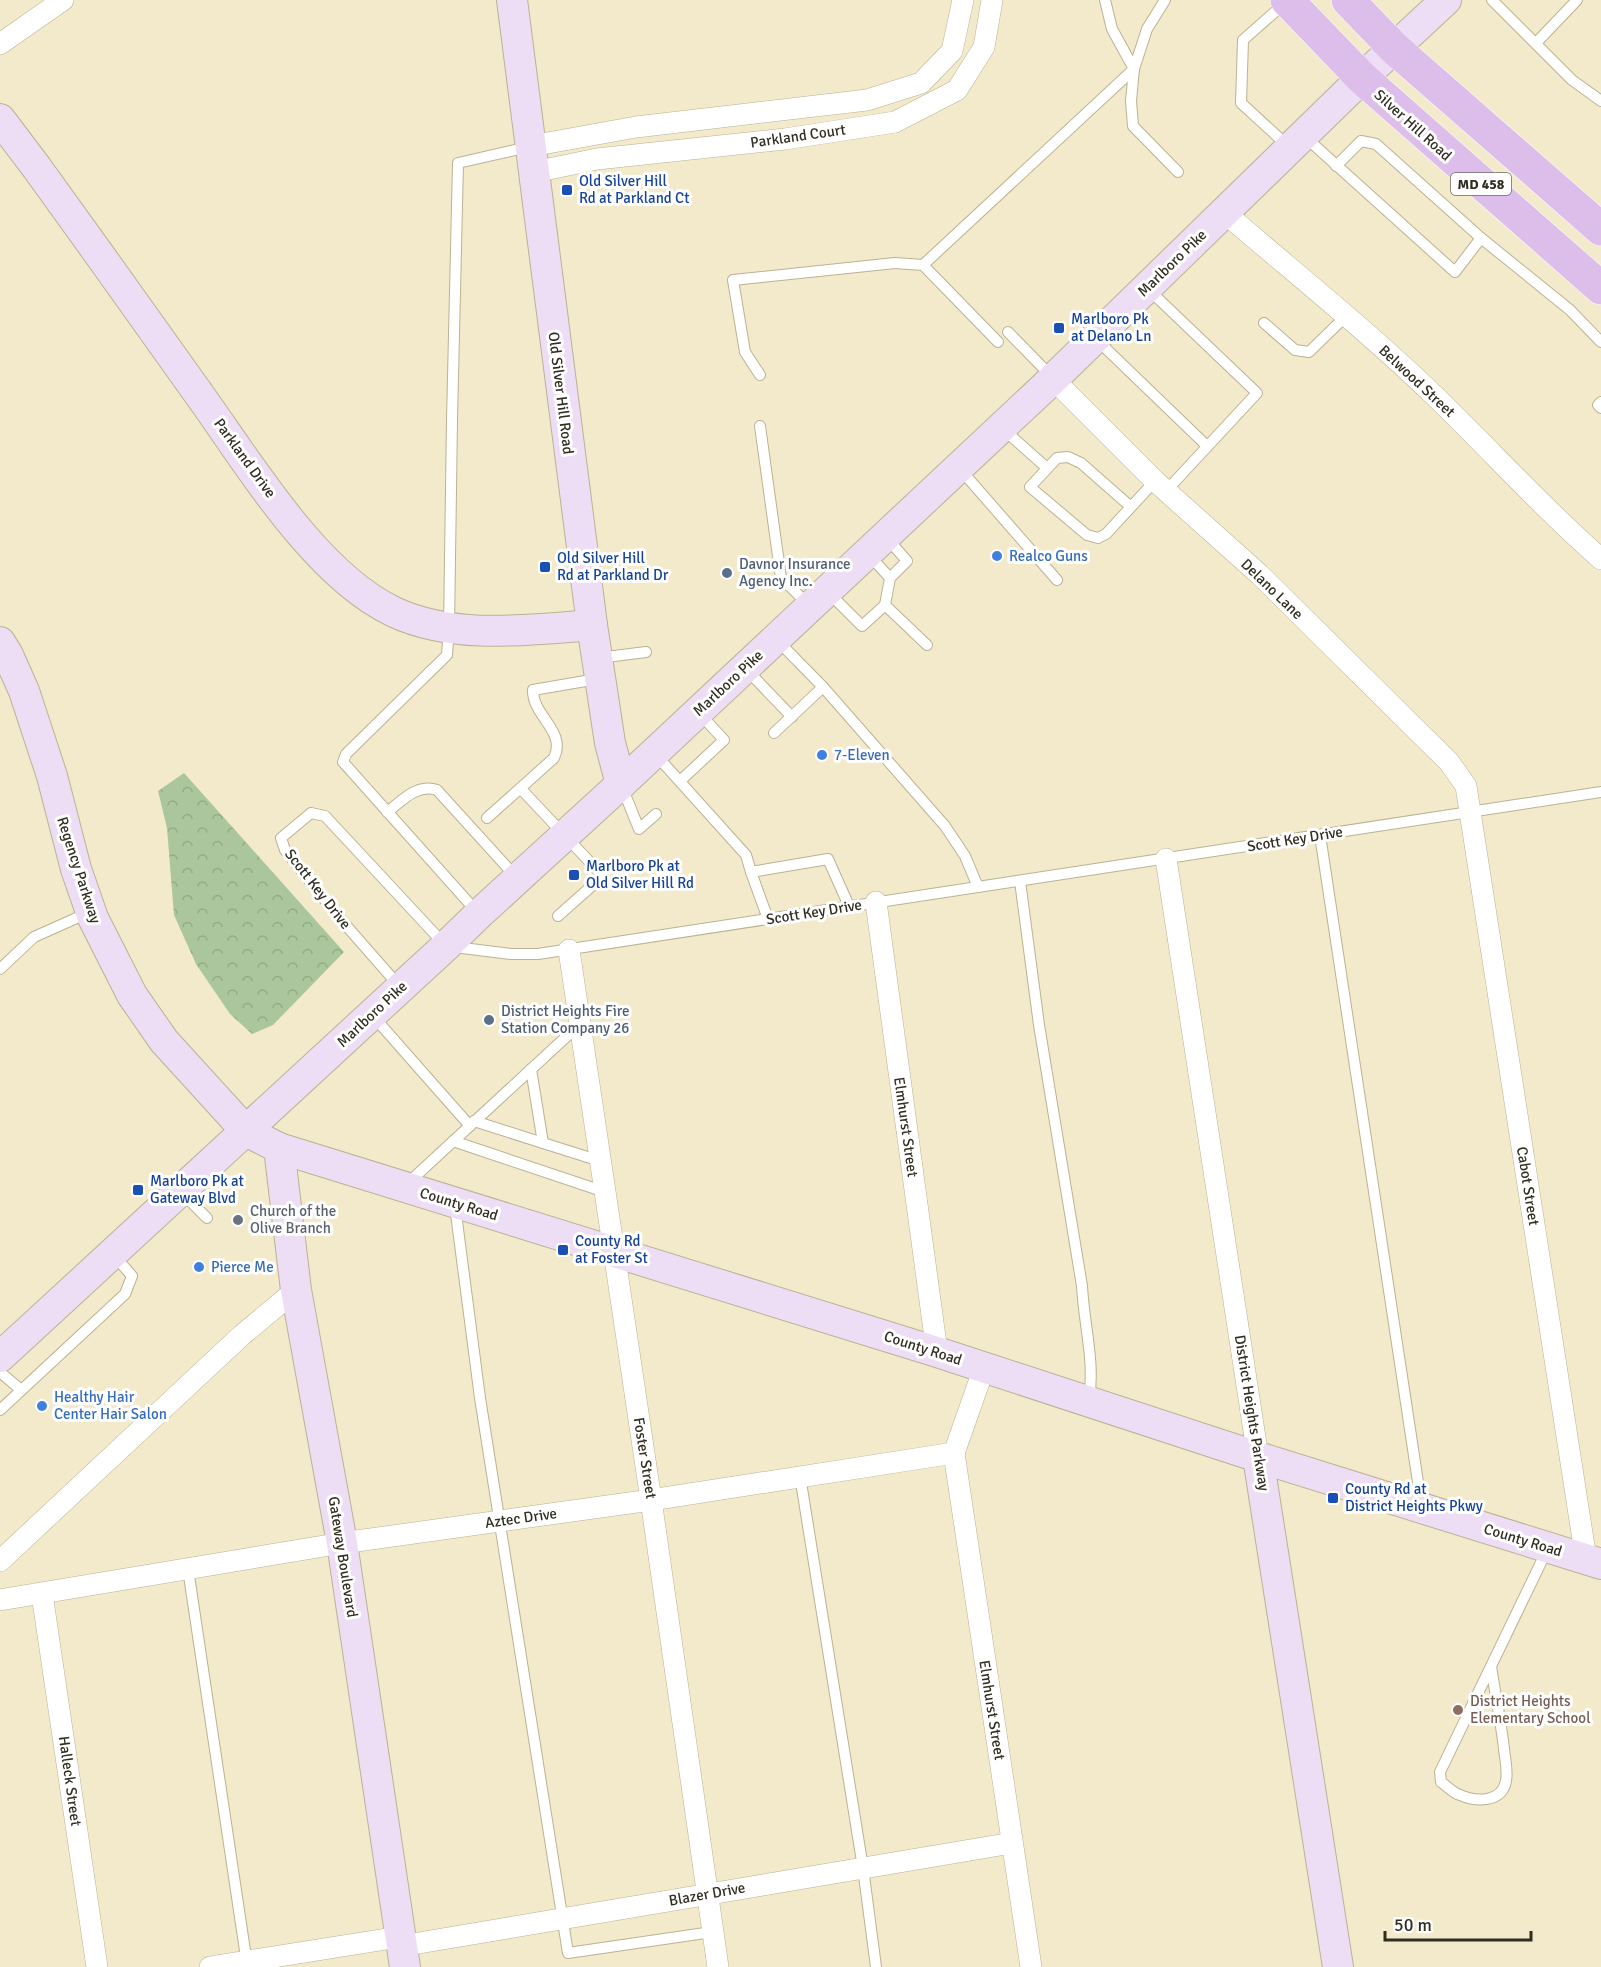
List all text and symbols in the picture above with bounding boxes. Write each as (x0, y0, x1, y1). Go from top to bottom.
street label: Silver Hill Road (1371, 86, 1455, 164)
street label: Parkland Court (749, 120, 847, 152)
place label: Old Silver Hill Rd at Parkland Ct (579, 172, 689, 207)
road number: MD 458 (1451, 173, 1511, 195)
marker: Old Silver Hill Rd at Parkland Ct (560, 183, 574, 197)
street label: Marlboro Pike (1134, 226, 1210, 300)
place label: Marlboro Pk at Delano Ln (1071, 310, 1151, 345)
marker: Marlboro Pk at Delano Ln (1052, 321, 1066, 335)
street label: Old Silver Hill Road (545, 331, 577, 455)
street label: Belwood Street (1375, 341, 1459, 421)
street label: Parkland Drive (210, 415, 280, 501)
place label: Realco Guns (1009, 547, 1088, 565)
place label: Old Silver Hill Rd at Parkland Dr (557, 549, 669, 584)
marker: Realco Guns (990, 549, 1004, 563)
place label: Davnor Insurance Agency Inc. (739, 555, 851, 590)
street label: Delano Lane (1237, 555, 1307, 623)
marker: Old Silver Hill Rd at Parkland Dr (538, 560, 552, 574)
marker: Davnor Insurance Agency Inc. (720, 566, 734, 580)
street label: Marlboro Pike (689, 646, 767, 720)
place label: 7-Eleven (834, 746, 890, 764)
marker: 7-Eleven (815, 748, 829, 762)
street label: Regency Parkway (53, 814, 105, 926)
street label: Scott Key Drive (1246, 823, 1344, 855)
street label: Scott Key Drive (281, 845, 355, 933)
place label: Marlboro Pk at Old Silver Hill Rd (586, 857, 694, 892)
marker: Marlboro Pk at Old Silver Hill Rd (567, 868, 581, 882)
street label: Scott Key Drive (765, 896, 863, 928)
street label: Marlboro Pike (333, 977, 411, 1051)
place label: District Heights Fire Station Company 26 (501, 1002, 630, 1037)
marker: District Heights Fire Station Company 26 (482, 1013, 496, 1027)
street label: Elmhurst Street (890, 1076, 922, 1178)
street label: Cabot Street (1513, 1145, 1543, 1227)
place label: Marlboro Pk at Gateway Blvd (150, 1172, 244, 1207)
marker: Marlboro Pk at Gateway Blvd (131, 1183, 145, 1197)
street label: County Road (418, 1184, 500, 1224)
place label: Church of the Olive Branch (250, 1202, 336, 1237)
marker: Church of the Olive Branch (231, 1213, 245, 1227)
place label: County Rd at Foster St (575, 1232, 648, 1267)
marker: County Rd at Foster St (556, 1243, 570, 1257)
place label: Pierce Me (211, 1258, 274, 1276)
marker: Pierce Me (192, 1260, 206, 1274)
street label: County Road (882, 1327, 964, 1369)
street label: District Heights Parkway (1231, 1334, 1273, 1492)
place label: Healthy Hair Center Hair Salon (54, 1388, 167, 1423)
marker: Healthy Hair Center Hair Salon (35, 1399, 49, 1413)
street label: Foster Street (630, 1416, 660, 1500)
place label: County Rd at District Heights Pkwy (1345, 1480, 1483, 1515)
marker: County Rd at District Heights Pkwy (1326, 1491, 1340, 1505)
street label: Gateway Boulevard (325, 1495, 361, 1619)
street label: Aztec Drive (484, 1504, 558, 1532)
street label: County Road (1482, 1520, 1564, 1560)
street label: Elmhurst Street (975, 1659, 1009, 1761)
place label: District Heights Elementary School (1470, 1692, 1591, 1727)
marker: District Heights Elementary School (1451, 1703, 1465, 1717)
street label: Halleck Street (55, 1735, 85, 1827)
street label: Blazer Drive (667, 1878, 747, 1910)
scale bar (1385, 1904, 1530, 1942)
text: 50 m (1394, 1914, 1432, 1936)

